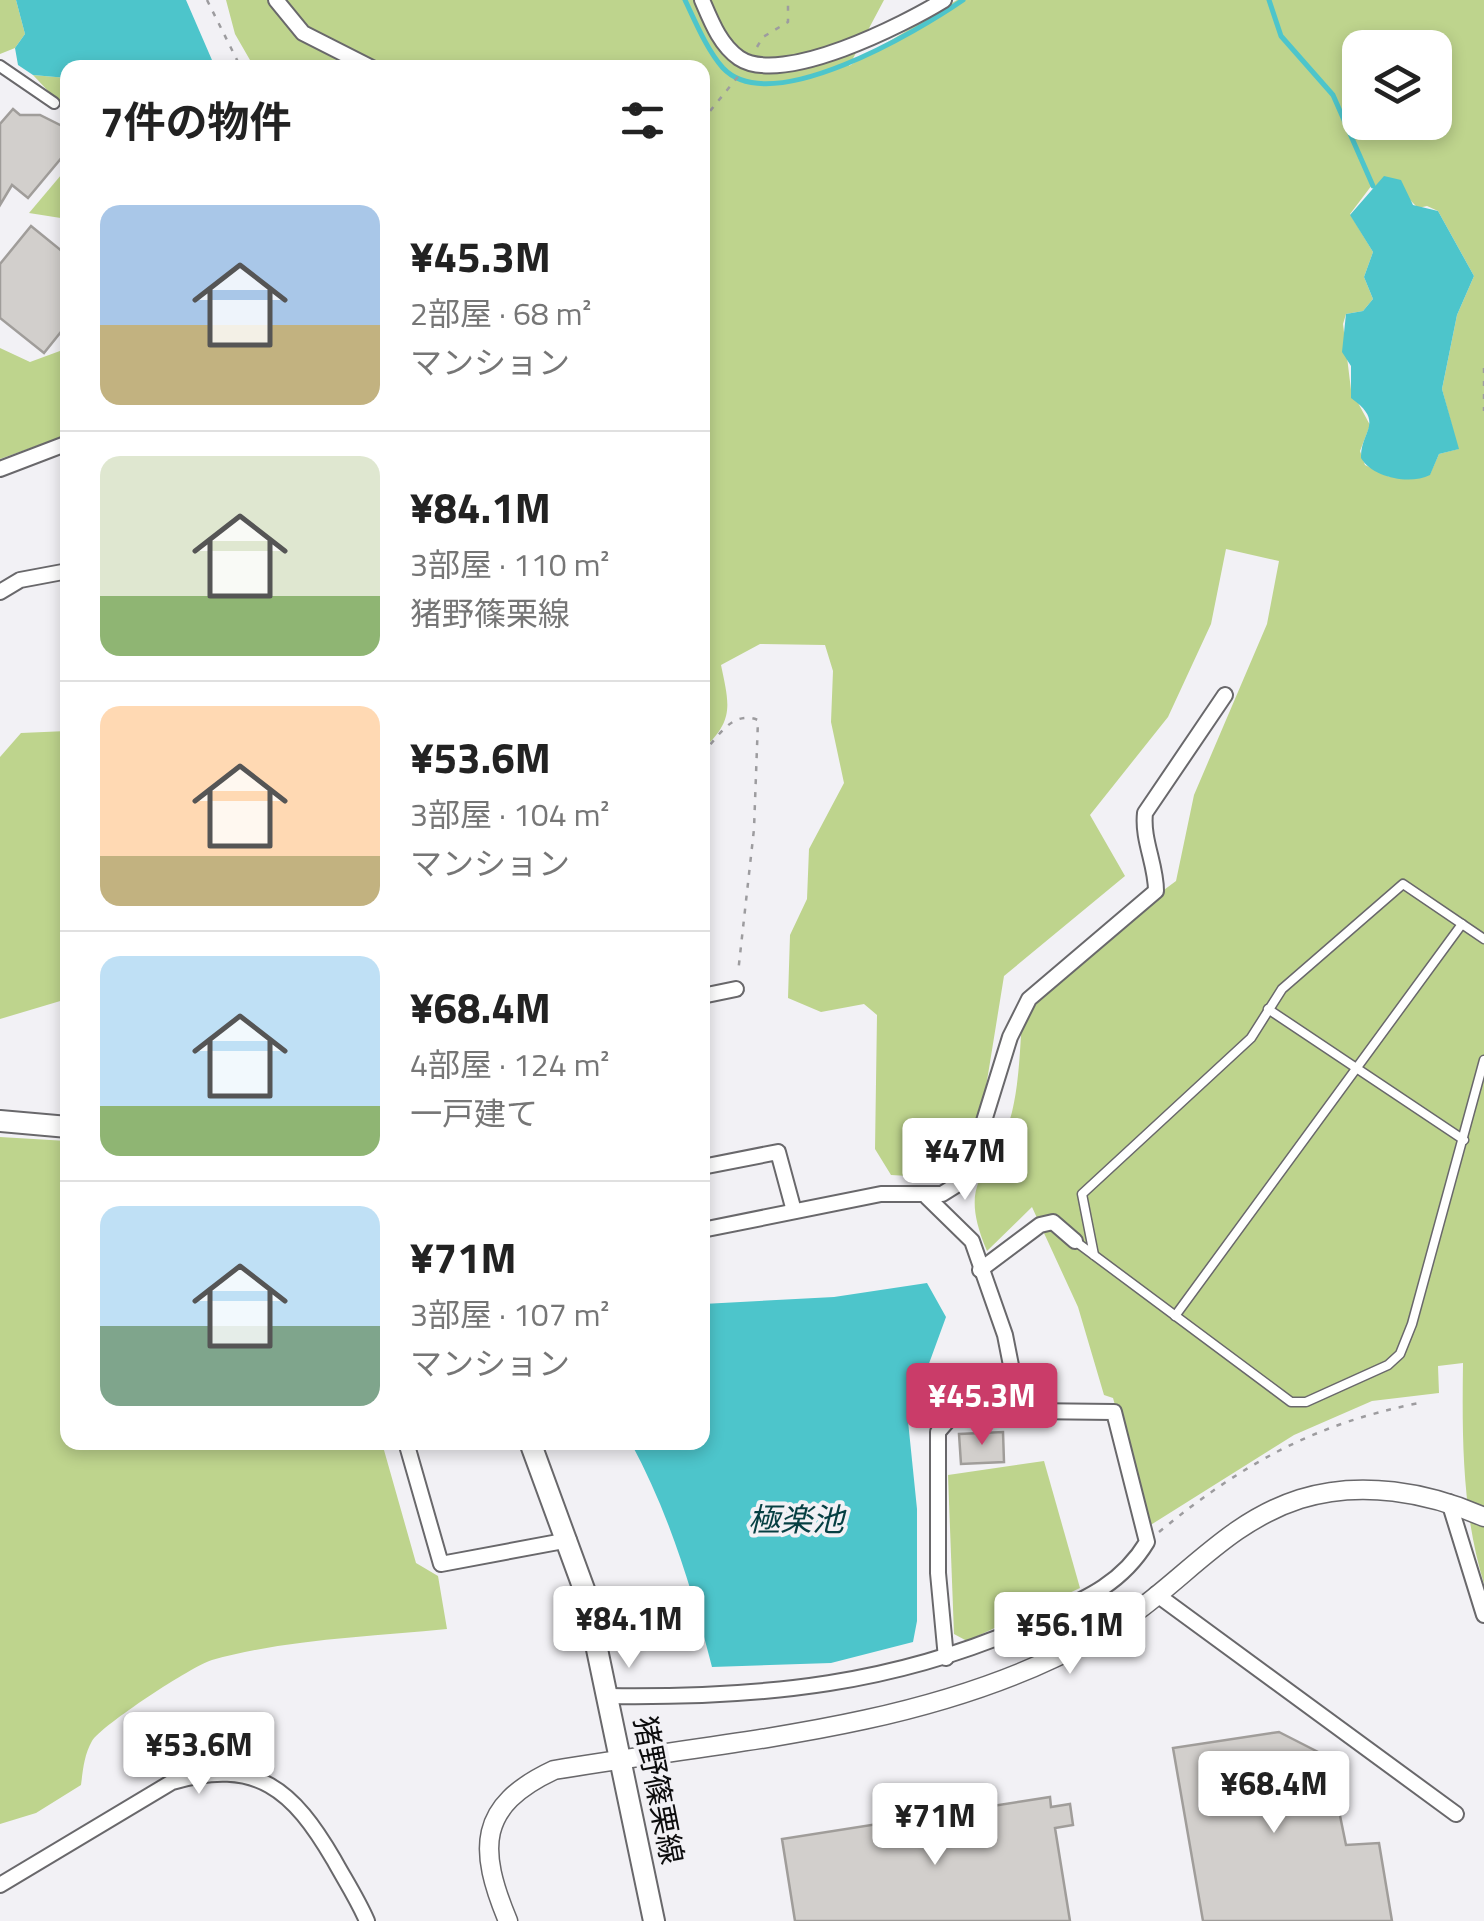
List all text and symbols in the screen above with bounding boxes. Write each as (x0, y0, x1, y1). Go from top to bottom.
map controls (1342, 30, 1452, 140)
button: layers (1342, 30, 1452, 140)
text: 7件の物件 (100, 89, 292, 153)
icon: filters (615, 93, 670, 148)
text: ¥45.3M (410, 224, 551, 288)
icon: home (180, 245, 300, 365)
text: 2部屋 · 68 m² (410, 289, 592, 337)
text: マンション (410, 338, 570, 386)
text: ¥84.1M (410, 475, 551, 539)
icon: home (180, 496, 300, 616)
text: 3部屋 · 110 m² (410, 540, 609, 588)
text: 猪野篠栗線 (410, 589, 570, 637)
text: ¥53.6M (410, 725, 551, 789)
icon: home (180, 746, 300, 866)
text: 3部屋 · 104 m² (410, 790, 609, 838)
text: マンション (410, 839, 570, 887)
text: ¥68.4M (410, 975, 551, 1039)
icon: home (180, 996, 300, 1116)
text: 4部屋 · 124 m² (410, 1040, 609, 1088)
text: 一戸建て (410, 1089, 538, 1137)
pin: ¥47M (906, 1118, 1024, 1203)
text: ¥47M (924, 1126, 1006, 1174)
text: ¥71M (410, 1225, 517, 1289)
icon: home (180, 1246, 300, 1366)
text: 3部屋 · 107 m² (410, 1290, 609, 1338)
text: マンション (410, 1339, 570, 1387)
pin: ¥45.3M (901, 1363, 1063, 1448)
text: ¥45.3M (928, 1371, 1036, 1419)
water label: 極楽池 (748, 1495, 847, 1543)
pin: ¥84.1M (548, 1586, 710, 1671)
pin: ¥56.1M (989, 1592, 1151, 1677)
text: ¥84.1M (575, 1594, 683, 1642)
text: ¥56.1M (1016, 1600, 1124, 1648)
pin: ¥53.6M (118, 1712, 280, 1797)
street label: 猪野篠栗線 (622, 1712, 696, 1868)
text: ¥53.6M (145, 1720, 253, 1768)
pin: ¥68.4M (1193, 1751, 1355, 1836)
text: ¥68.4M (1220, 1759, 1328, 1807)
pin: ¥71M (876, 1783, 994, 1868)
text: ¥71M (894, 1791, 976, 1839)

